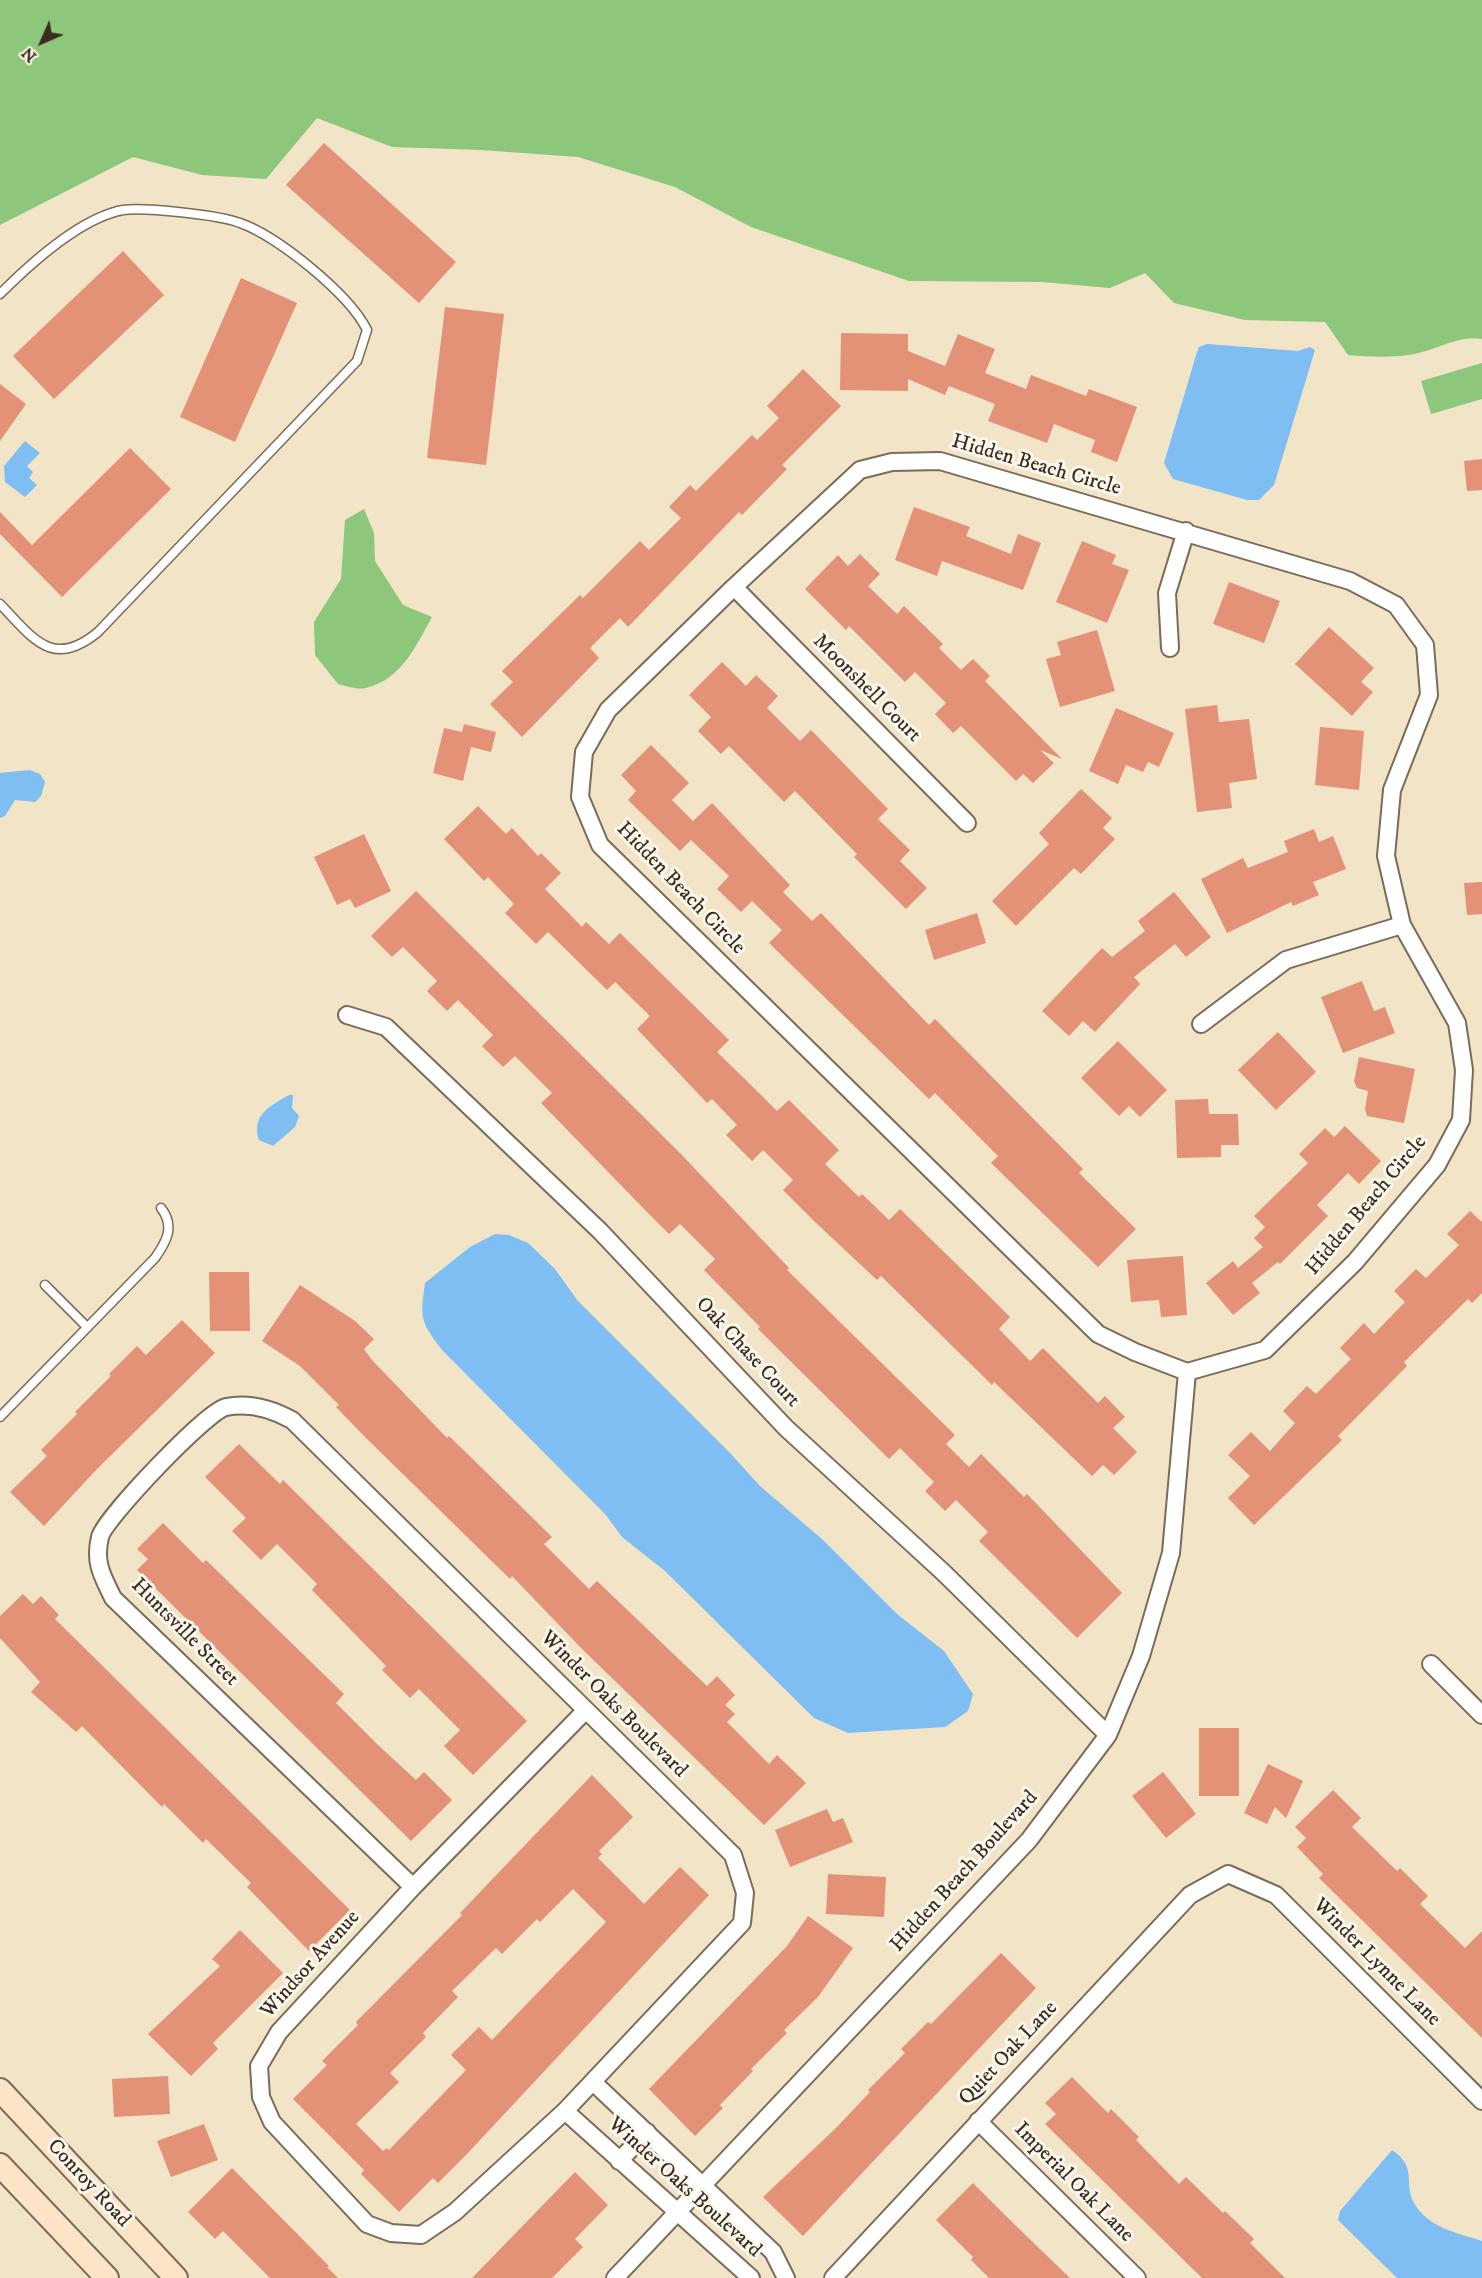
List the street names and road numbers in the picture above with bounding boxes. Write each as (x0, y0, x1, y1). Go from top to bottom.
street label: Hidden Beach Circle (949, 430, 1123, 502)
street label: Moonshell Court (807, 630, 925, 748)
street label: Hidden Beach Circle (610, 817, 750, 961)
street label: Hidden Beach Circle (1301, 1131, 1433, 1281)
street label: Oak Chase Court (689, 1293, 805, 1413)
street label: Huntsville Street (125, 1574, 243, 1692)
street label: Winder Oaks Boulevard (534, 1626, 692, 1784)
street label: Hidden Beach Boulevard (886, 1786, 1044, 1958)
street label: Winder Lynne Lane (1307, 1894, 1445, 2032)
street label: Windsor Avenue (256, 1906, 366, 2024)
street label: Quiet Oak Lane (954, 1997, 1064, 2111)
street label: Winder Oaks Boulevard (602, 2112, 766, 2264)
street label: Imperial Oak Lane (1008, 2118, 1138, 2248)
street label: Conroy Road (41, 2135, 135, 2233)

